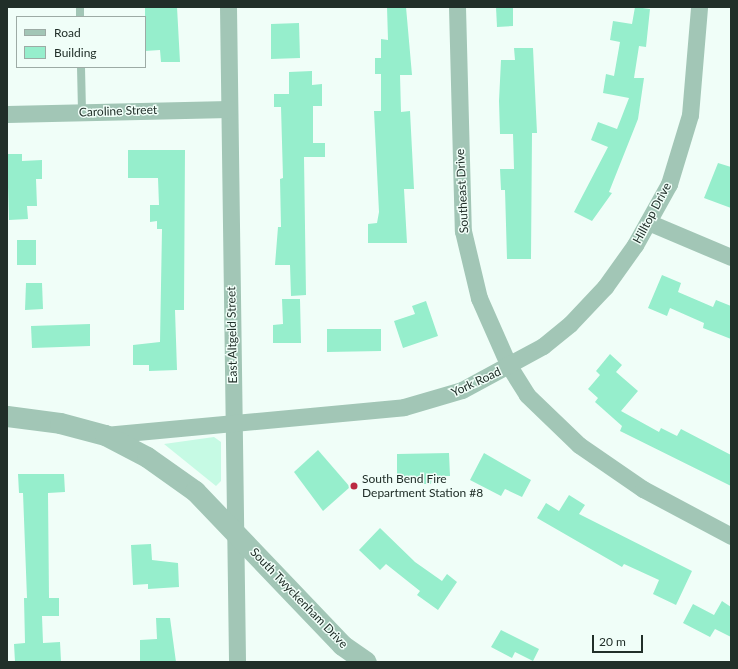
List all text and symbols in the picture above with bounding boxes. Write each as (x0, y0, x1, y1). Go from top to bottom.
legend (16, 16, 146, 68)
text: Road (54, 25, 81, 40)
text: Building (54, 45, 97, 60)
street label: Caroline Street (79, 102, 157, 120)
street label: Southeast Drive (453, 148, 471, 234)
street label: Hilltop Drive (630, 180, 674, 246)
street label: East Altgeld Street (224, 286, 240, 384)
street label: York Road (449, 364, 503, 400)
place label: South Bend Fire Department Station #8 (362, 472, 483, 500)
marker: South Bend Fire Department Station #8 (349, 481, 359, 491)
street label: South Twyckenham Drive (247, 545, 351, 651)
scale bar (594, 627, 645, 653)
text: 20 m (599, 634, 626, 649)

